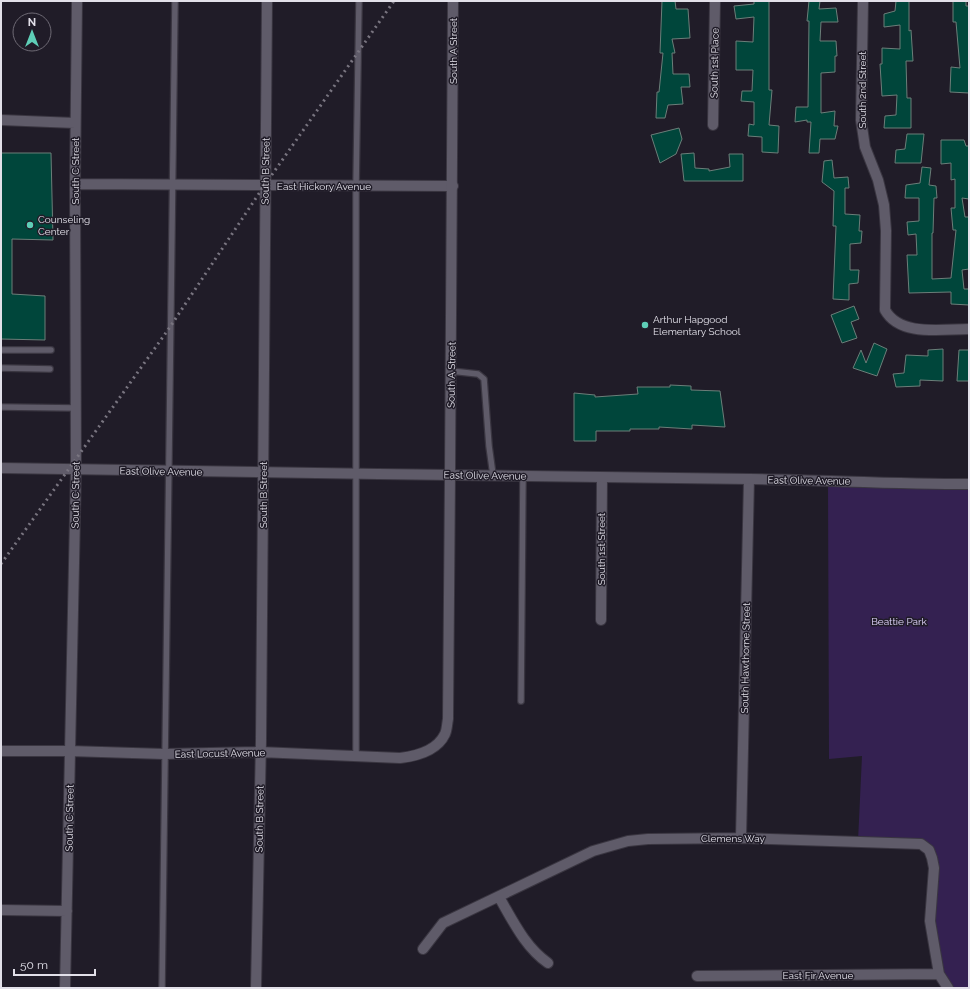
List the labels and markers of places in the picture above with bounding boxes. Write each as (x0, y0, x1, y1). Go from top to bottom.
place label: Counseling Center (38, 214, 90, 237)
marker: Counseling Center (25, 220, 35, 230)
place label: Arthur Hapgood Elementary School (653, 314, 741, 337)
marker: Arthur Hapgood Elementary School (640, 320, 650, 330)

